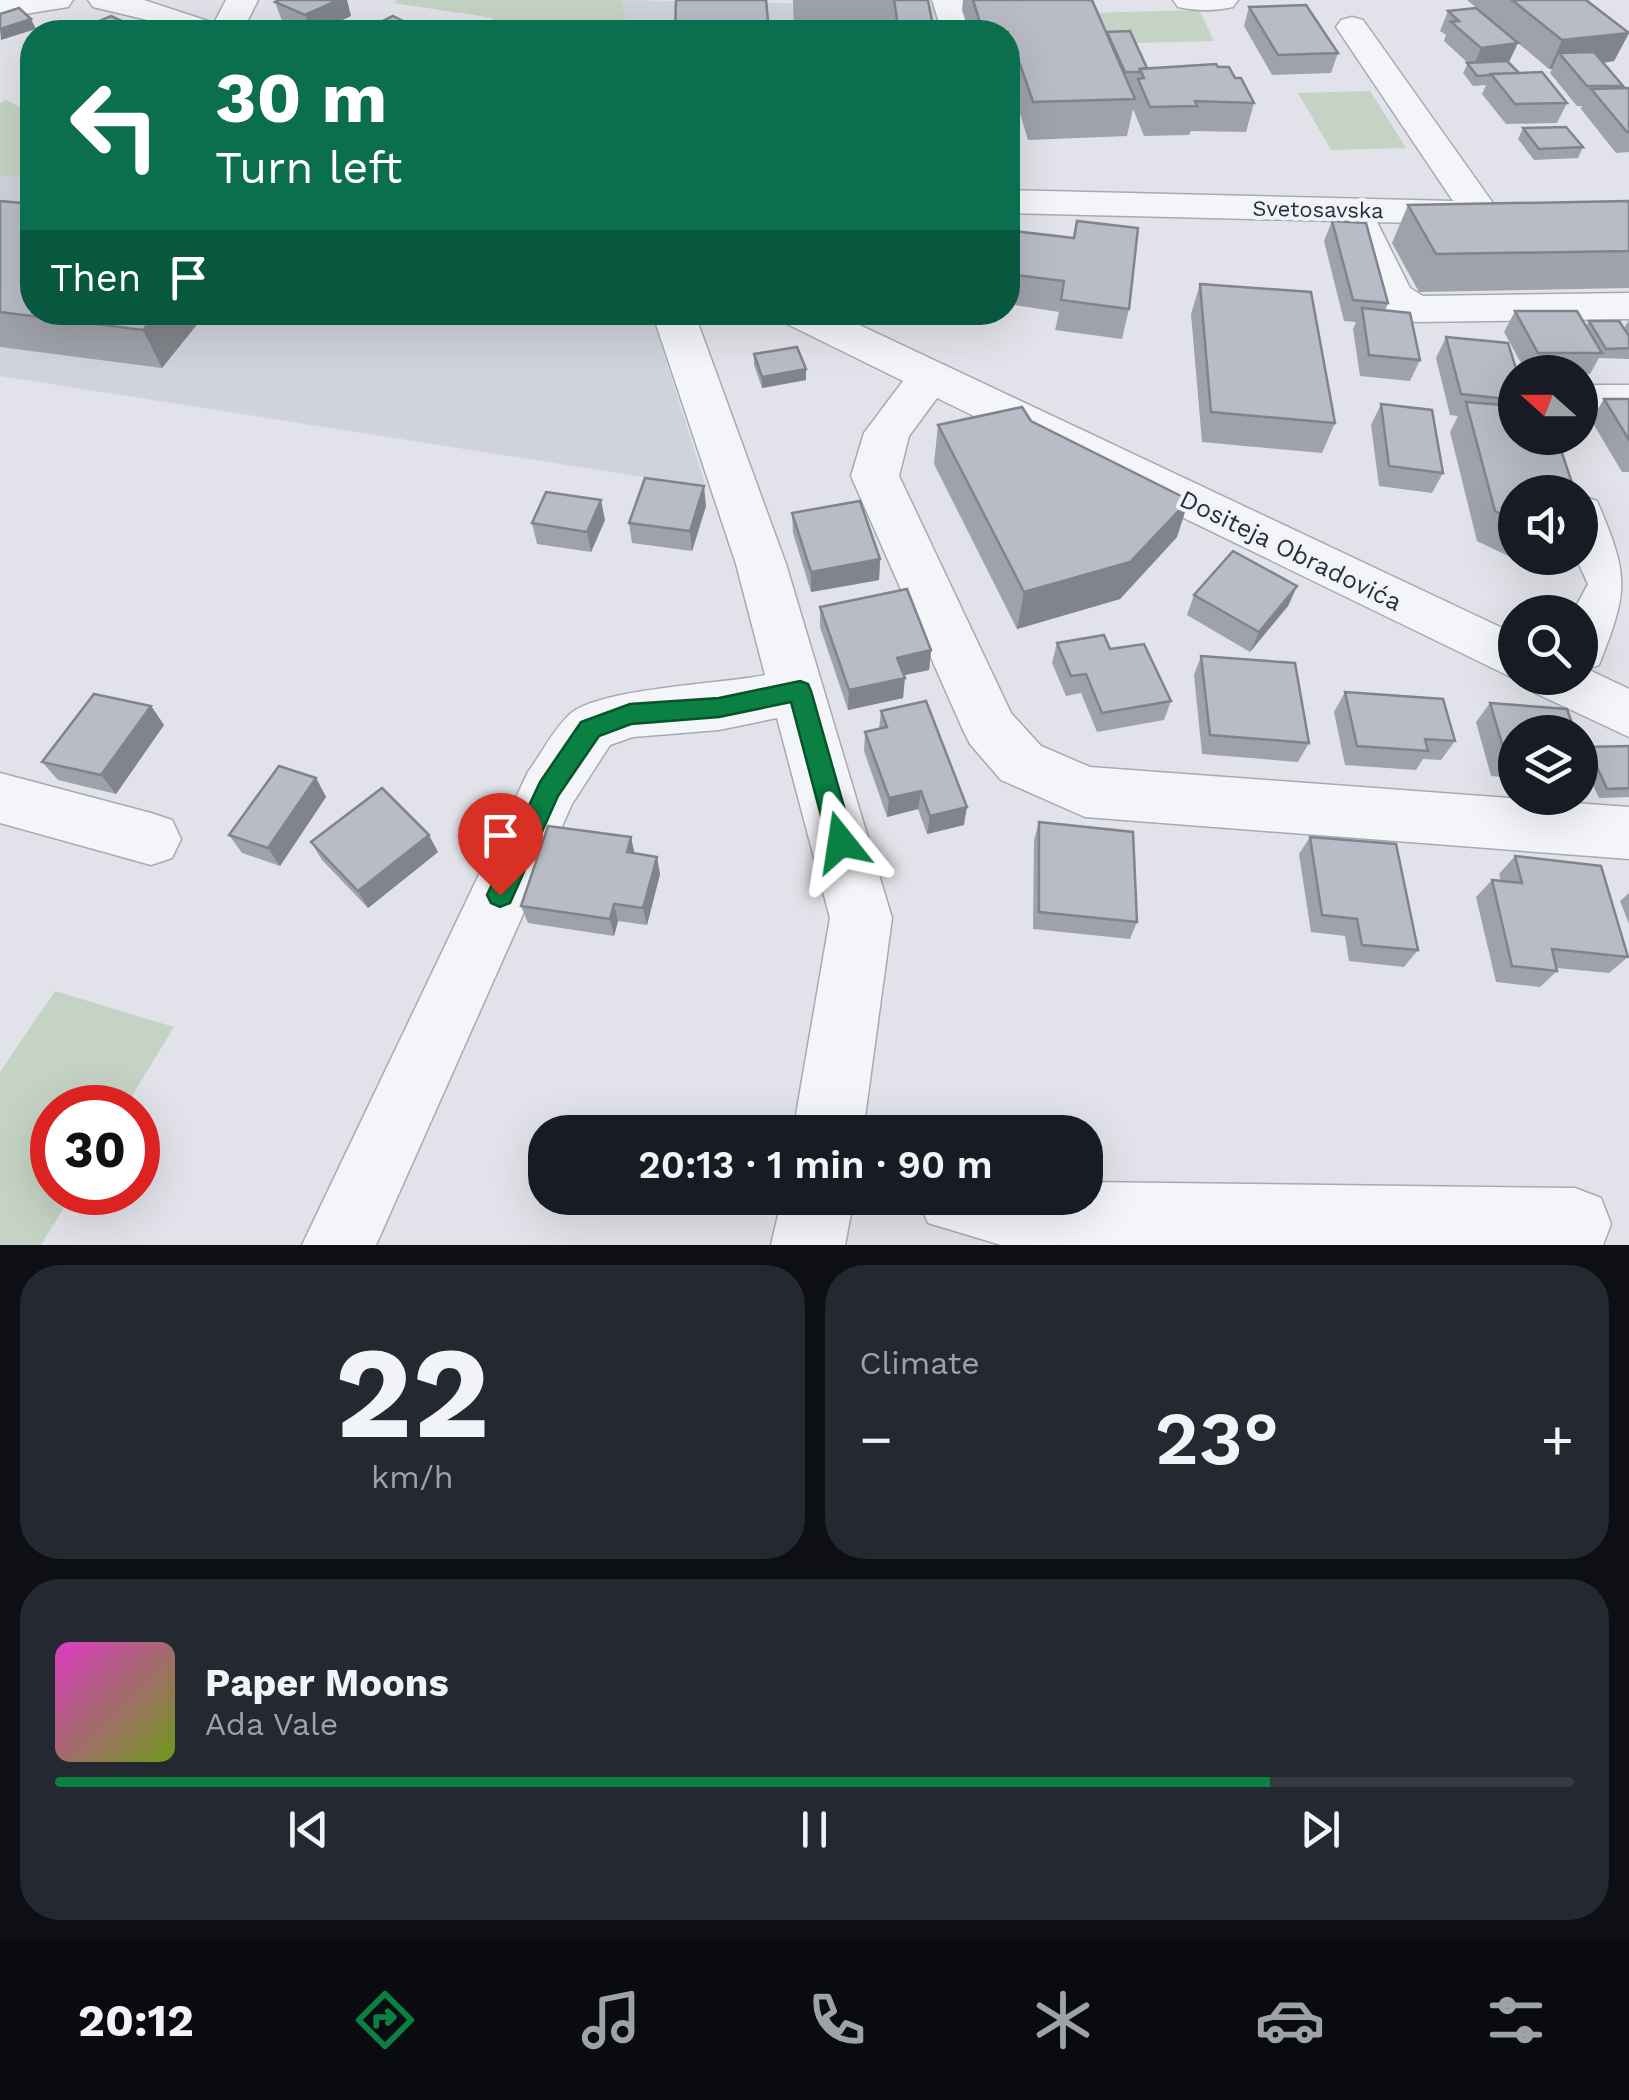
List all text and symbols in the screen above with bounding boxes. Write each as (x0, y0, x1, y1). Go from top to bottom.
text: 30 m (215, 57, 387, 139)
icon: left (50, 60, 180, 190)
text: Turn left (215, 141, 402, 194)
street label: Svetosavska (1252, 196, 1384, 223)
icon: arrive (161, 250, 216, 305)
text: Then (50, 256, 141, 300)
north arrow (1498, 355, 1598, 455)
map controls (1498, 355, 1598, 815)
button: sound (1498, 475, 1598, 575)
street label: Dositeja Obradovića (1175, 484, 1406, 617)
button: search (1498, 595, 1598, 695)
button: layers (1498, 715, 1598, 815)
position arrow (789, 790, 893, 894)
pin (458, 793, 543, 896)
icon: arrive (473, 808, 528, 863)
speed limit sign: 30 (30, 1085, 160, 1215)
text: 20:13 · 1 min · 90 m (638, 1143, 993, 1187)
text: 22 (335, 1316, 490, 1469)
text: Climate (860, 1344, 980, 1382)
text: 23° (1154, 1394, 1279, 1482)
text: − (860, 1407, 893, 1471)
text: + (1541, 1407, 1574, 1471)
text: km/h (371, 1458, 453, 1496)
text: Paper Moons (205, 1661, 449, 1705)
text: Ada Vale (205, 1705, 338, 1743)
icon: previous (281, 1802, 336, 1857)
icon: pause (787, 1802, 842, 1857)
icon: next (1293, 1802, 1348, 1857)
icon: directions (350, 1985, 420, 2055)
icon: music (576, 1985, 646, 2055)
icon: phone (802, 1985, 872, 2055)
icon: climate (1028, 1985, 1098, 2055)
icon: car (1255, 1985, 1325, 2055)
icon: filters (1481, 1985, 1551, 2055)
text: 20:12 (78, 1994, 194, 2047)

